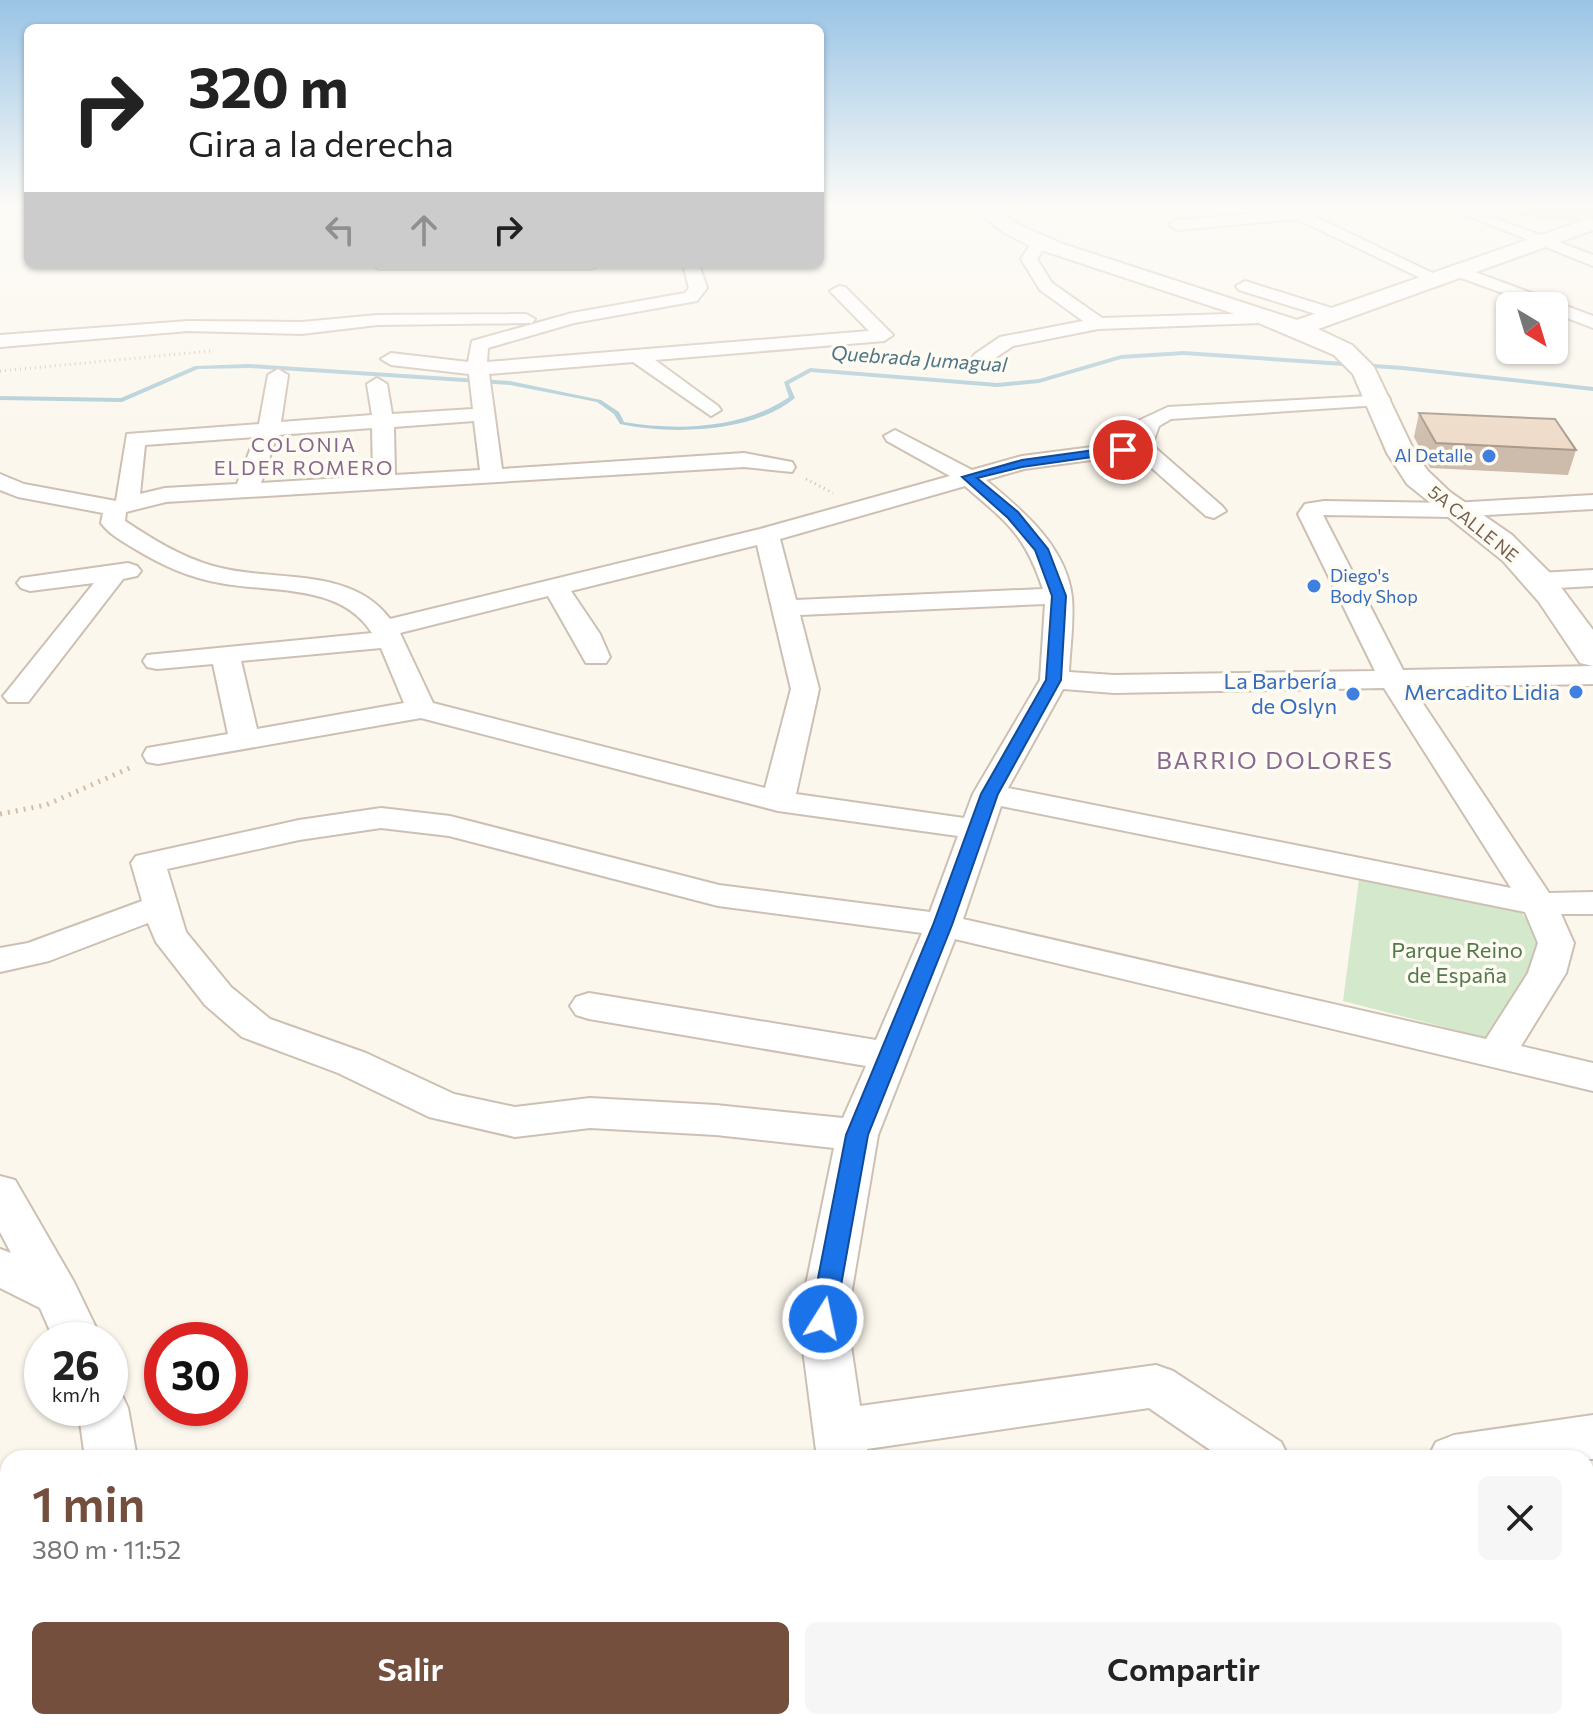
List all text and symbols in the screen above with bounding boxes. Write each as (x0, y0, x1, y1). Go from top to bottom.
text: 320 m (188, 51, 349, 120)
icon: right (56, 56, 160, 160)
text: Gira a la derecha (188, 120, 454, 164)
icon: left (318, 208, 362, 252)
icon: ahead (402, 208, 446, 252)
icon: right (486, 208, 530, 252)
north arrow (1496, 292, 1568, 364)
map controls (1496, 292, 1568, 364)
water label: Quebrada Jumagual (830, 340, 1009, 376)
pin (1089, 416, 1157, 484)
icon: arrive (1101, 428, 1145, 472)
district label: COLONIA ELDER ROMERO (214, 432, 394, 479)
place label: Al Detalle (1395, 444, 1473, 466)
marker: Al Detalle (1480, 447, 1498, 465)
street label: 5A CALLE NE (1424, 480, 1523, 566)
place label: Diego's Body Shop (1330, 564, 1418, 607)
marker: Diego's Body Shop (1305, 577, 1323, 595)
place label: La Barbería de Oslyn (1224, 667, 1337, 719)
place label: Mercadito Lidia (1404, 678, 1560, 705)
marker: Mercadito Lidia (1567, 683, 1585, 701)
marker: La Barbería de Oslyn (1344, 685, 1362, 703)
district label: BARRIO DOLORES (1156, 745, 1394, 774)
park label: Parque Reino de España (1391, 936, 1523, 988)
position arrow (781, 1277, 865, 1361)
speed limit sign: 30 (144, 1322, 248, 1426)
text: 26 (52, 1339, 100, 1388)
text: km/h (52, 1382, 100, 1406)
text: 1 min (32, 1473, 145, 1532)
button: close (1478, 1476, 1562, 1560)
text: 380 m · 11:52 (32, 1533, 181, 1564)
button: Salir (32, 1622, 789, 1714)
button: Compartir (805, 1622, 1562, 1714)

